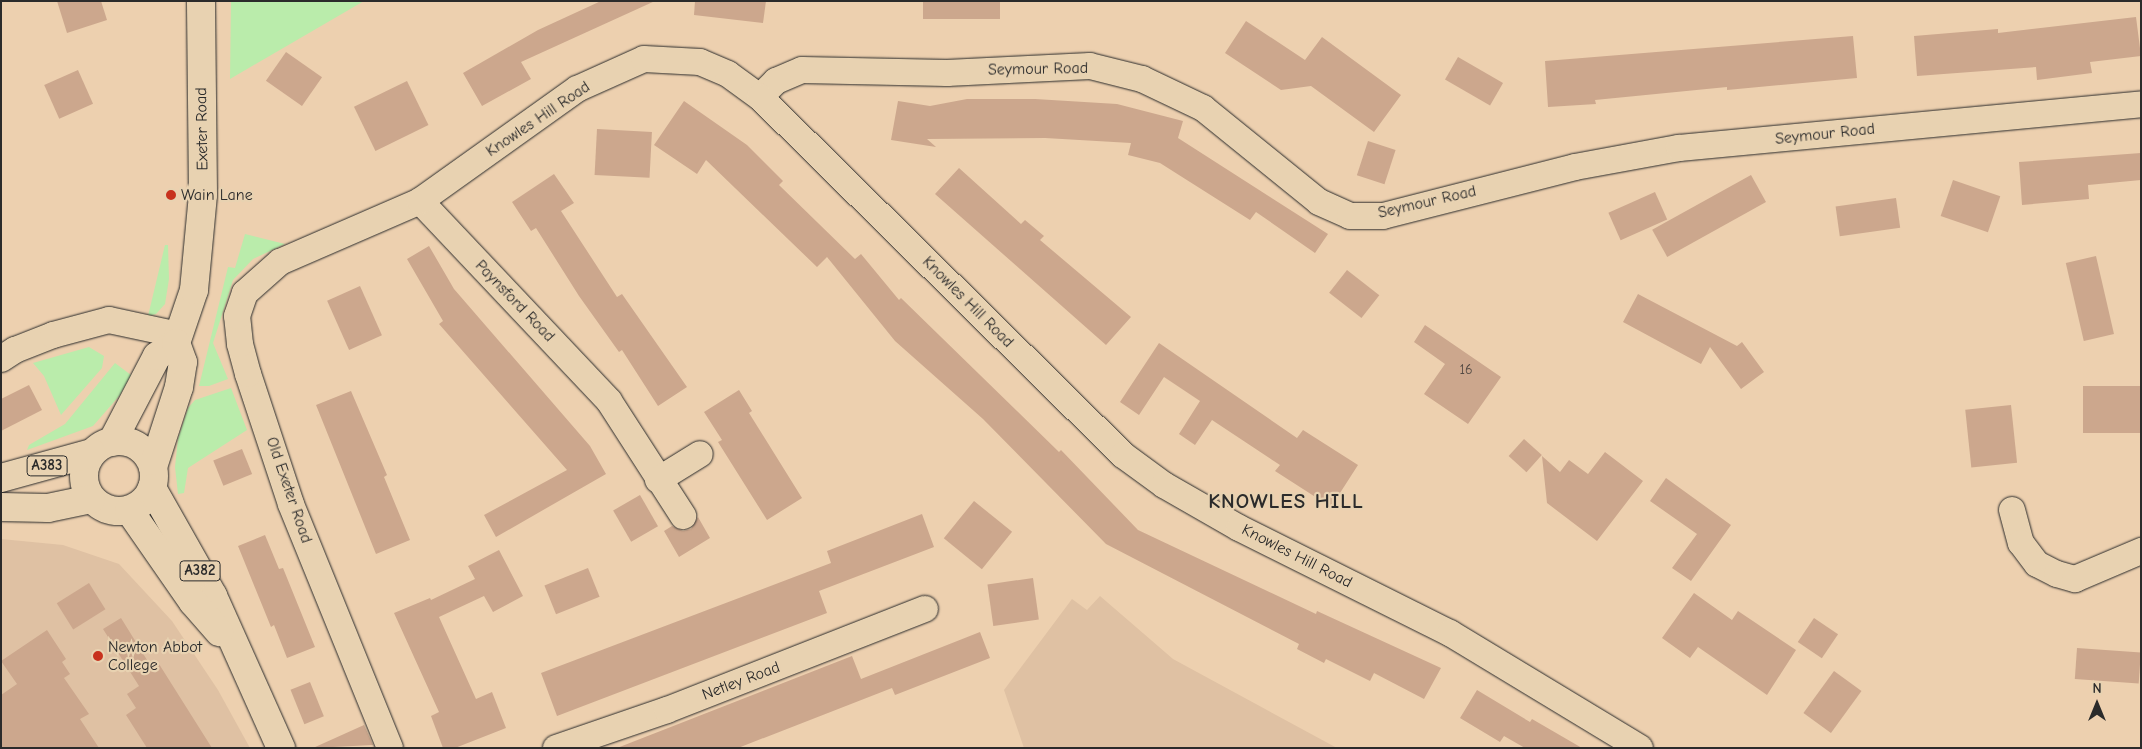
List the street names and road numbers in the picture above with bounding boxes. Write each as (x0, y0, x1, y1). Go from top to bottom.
street label: Seymour Road (988, 59, 1088, 79)
street label: Knowles Hill Road (482, 77, 594, 161)
street label: Exeter Road (192, 87, 212, 171)
street label: Seymour Road (1774, 119, 1876, 149)
street label: Seymour Road (1376, 181, 1478, 223)
street label: Knowles Hill Road (918, 252, 1018, 352)
street label: Paynsford Road (471, 256, 559, 346)
street label: Old Exeter Road (262, 434, 316, 546)
road number: A383 (26, 454, 68, 478)
street label: Knowles Hill Road (1239, 520, 1355, 592)
road number: A382 (179, 558, 221, 584)
street label: Netley Road (699, 657, 783, 705)

